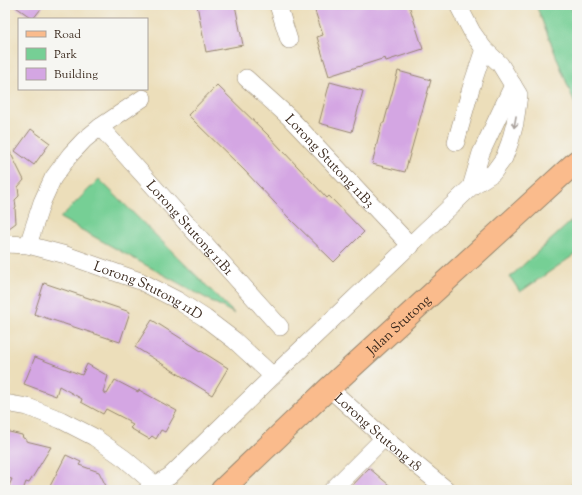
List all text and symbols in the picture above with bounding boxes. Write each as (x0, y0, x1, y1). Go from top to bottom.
legend (18, 18, 148, 90)
text: Road (54, 26, 81, 44)
text: Park (54, 46, 77, 64)
text: Building (54, 66, 98, 84)
street label: Lorong Stutong 11B3 (279, 110, 378, 214)
one-way arrow (511, 115, 519, 128)
street label: Lorong Stutong 11B1 (141, 177, 237, 281)
street label: Lorong Stutong 11D (90, 257, 206, 326)
street label: Jalan Stutong (363, 291, 437, 361)
street label: Lorong Stutong 18 (329, 389, 425, 477)

